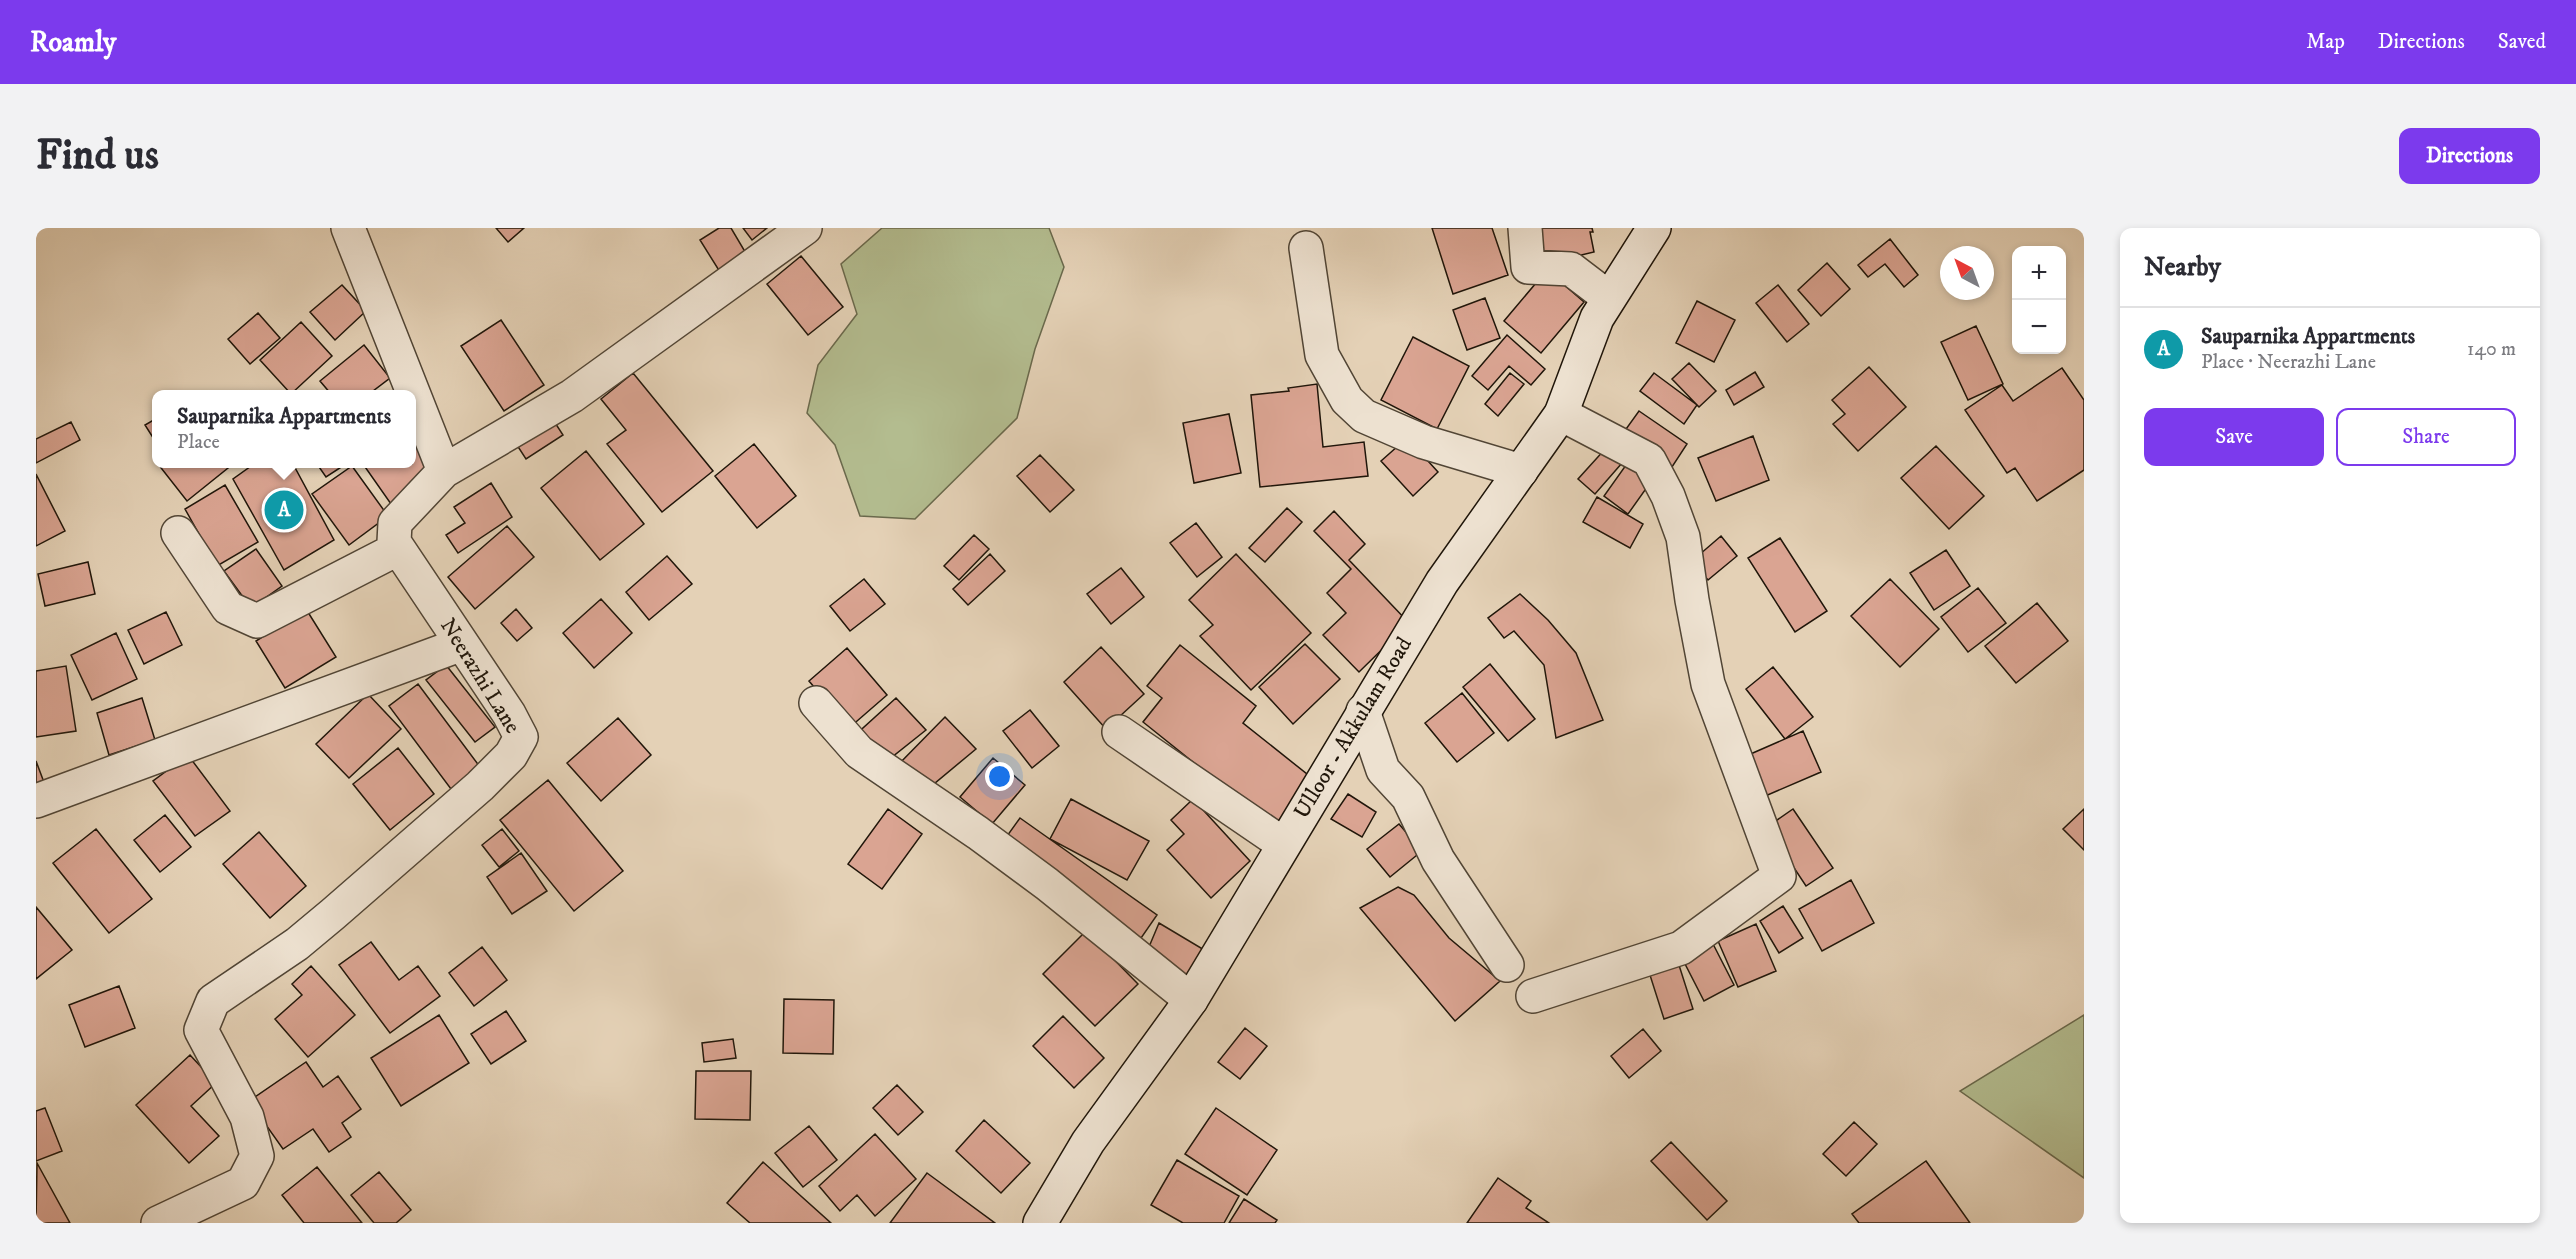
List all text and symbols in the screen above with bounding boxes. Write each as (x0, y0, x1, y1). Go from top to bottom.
text: Roamly (30, 25, 116, 60)
text: Map (2306, 29, 2345, 55)
text: Directions (2378, 29, 2465, 55)
text: Saved (2498, 29, 2546, 55)
button: Directions (2399, 128, 2540, 184)
text: Find us (36, 130, 159, 182)
north arrow (1940, 246, 1994, 300)
map controls (2012, 246, 2066, 354)
button: + (2012, 246, 2066, 300)
text: Nearby (2144, 251, 2221, 284)
button: − (2012, 300, 2066, 354)
text: Sauparnika Appartments (2201, 323, 2415, 350)
text: A (2157, 337, 2170, 362)
text: 140 m (2467, 337, 2516, 362)
text: Place · Neerazhi Lane (2201, 350, 2376, 375)
popup (152, 390, 416, 468)
text: Sauparnika Appartments (177, 403, 391, 430)
button: Save (2144, 408, 2324, 466)
button: Share (2336, 408, 2516, 466)
text: Place (177, 430, 220, 455)
pin: A (264, 488, 304, 532)
street label: Neerazhi Lane (434, 613, 526, 739)
street label: Ulloor - Akkulam Road (1288, 632, 1418, 824)
your location (985, 762, 1014, 791)

